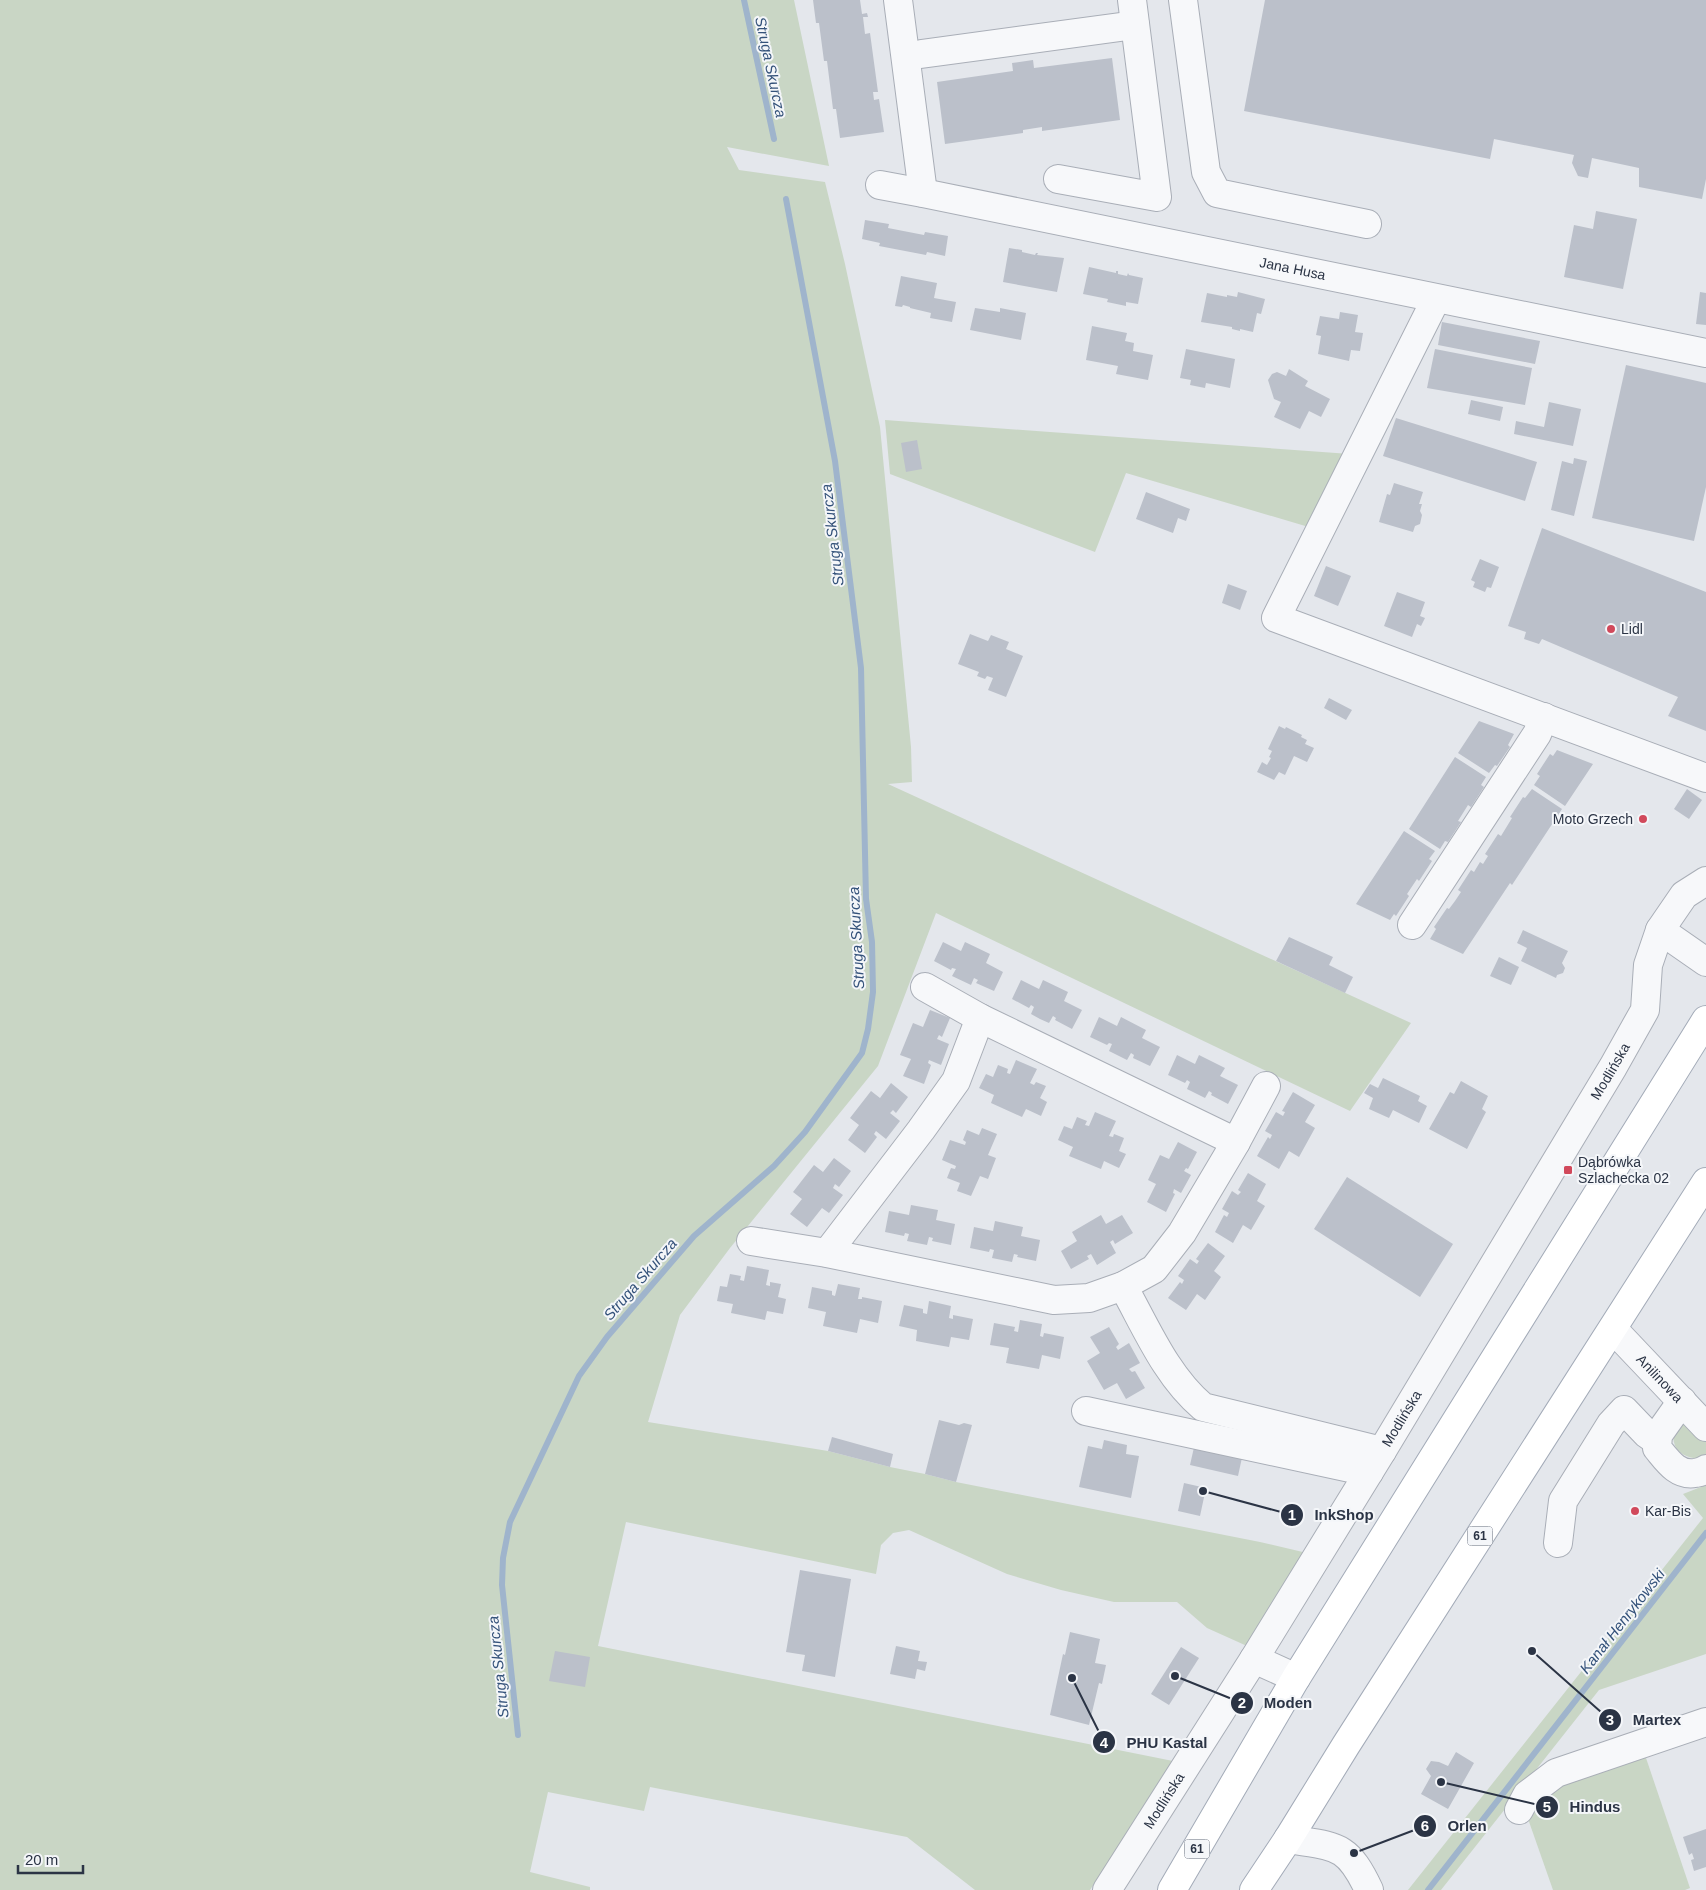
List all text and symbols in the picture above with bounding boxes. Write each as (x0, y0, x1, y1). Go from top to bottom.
water label: Struga Skurcza (752, 15, 790, 119)
street label: Jana Husa (1258, 254, 1327, 283)
water label: Struga Skurcza (817, 483, 847, 587)
place label: Lidl (1621, 621, 1643, 637)
marker: Lidl (1605, 623, 1617, 635)
place label: Moto Grzech (1553, 811, 1633, 827)
marker: Moto Grzech (1637, 813, 1649, 825)
water label: Struga Skurcza (845, 886, 867, 990)
street label: Modlińska (1587, 1040, 1633, 1103)
place label: Dąbrówka Szlachecka 02 (1578, 1154, 1669, 1186)
marker: Dąbrówka Szlachecka 02 (1562, 1164, 1574, 1176)
water label: Struga Skurcza (600, 1235, 680, 1323)
street label: Anilinowa (1633, 1351, 1686, 1406)
street label: Modlińska (1378, 1387, 1425, 1450)
callout: InkShop (1280, 1500, 1384, 1530)
place label: Kar-Bis (1645, 1503, 1691, 1519)
marker: Kar-Bis (1629, 1505, 1641, 1517)
text: 1 (1288, 1506, 1296, 1523)
text: InkShop (1314, 1506, 1374, 1523)
road number: 61 (1468, 1526, 1492, 1545)
water label: Kanał Henrykowski (1576, 1565, 1668, 1676)
water label: Struga Skurcza (484, 1615, 512, 1719)
callout: Moden (1229, 1688, 1323, 1718)
text: 2 (1238, 1694, 1246, 1711)
text: Moden (1264, 1694, 1312, 1711)
callout: Martex (1598, 1705, 1691, 1735)
text: 3 (1606, 1711, 1614, 1728)
text: Martex (1633, 1711, 1682, 1728)
callout: PHU Kastal (1091, 1727, 1217, 1757)
text: 4 (1100, 1734, 1109, 1751)
text: PHU Kastal (1127, 1734, 1207, 1751)
street label: Modlińska (1140, 1769, 1188, 1831)
callout: Hindus (1534, 1792, 1630, 1822)
text: 5 (1543, 1798, 1551, 1815)
text: Hindus (1570, 1798, 1620, 1815)
callout: Orlen (1412, 1811, 1496, 1841)
text: 6 (1421, 1817, 1429, 1834)
text: Orlen (1447, 1817, 1487, 1834)
road number: 61 (1184, 1840, 1210, 1858)
scale bar (18, 1842, 82, 1874)
text: 20 m (25, 1851, 58, 1868)

